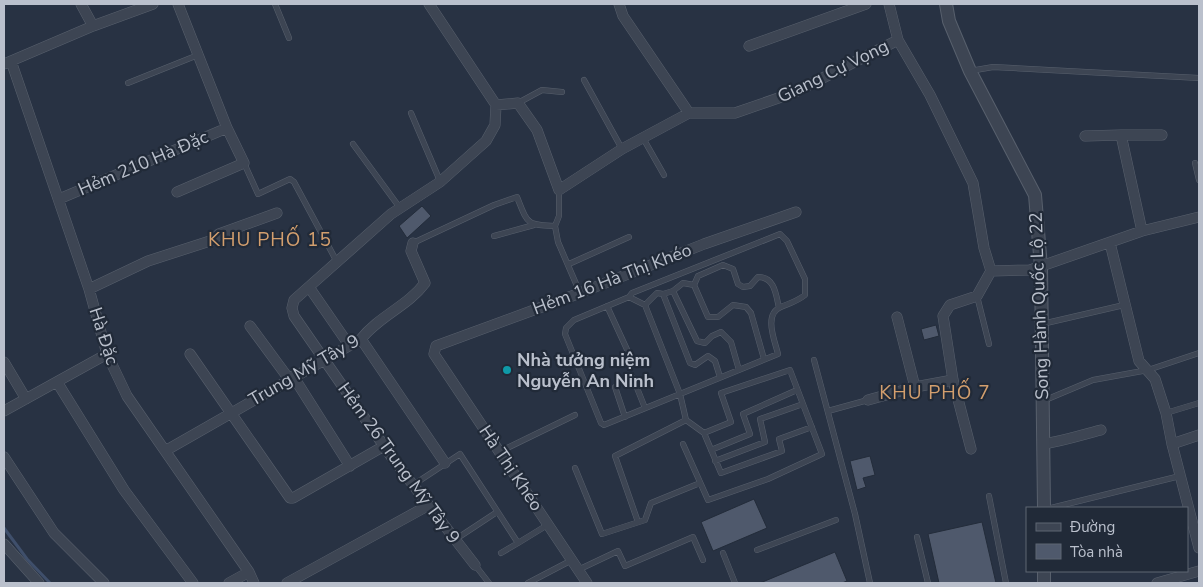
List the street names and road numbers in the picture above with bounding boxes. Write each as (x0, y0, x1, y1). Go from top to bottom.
street label: Giang Cự Vọng (773, 34, 893, 108)
street label: Hẻm 210 Hà Đặc (74, 125, 212, 201)
street label: Song Hành Quốc Lộ 22 (1024, 212, 1054, 400)
street label: Hẻm 16 Hà Thị Khéo (529, 238, 695, 320)
street label: Hà Đặc (83, 304, 125, 368)
street label: Trung Mỹ Tây 9 (244, 329, 364, 411)
street label: Hẻm 26 Trung Mỹ Tây 9 (332, 378, 466, 548)
street label: Hà Thị Khéo (473, 420, 549, 516)

